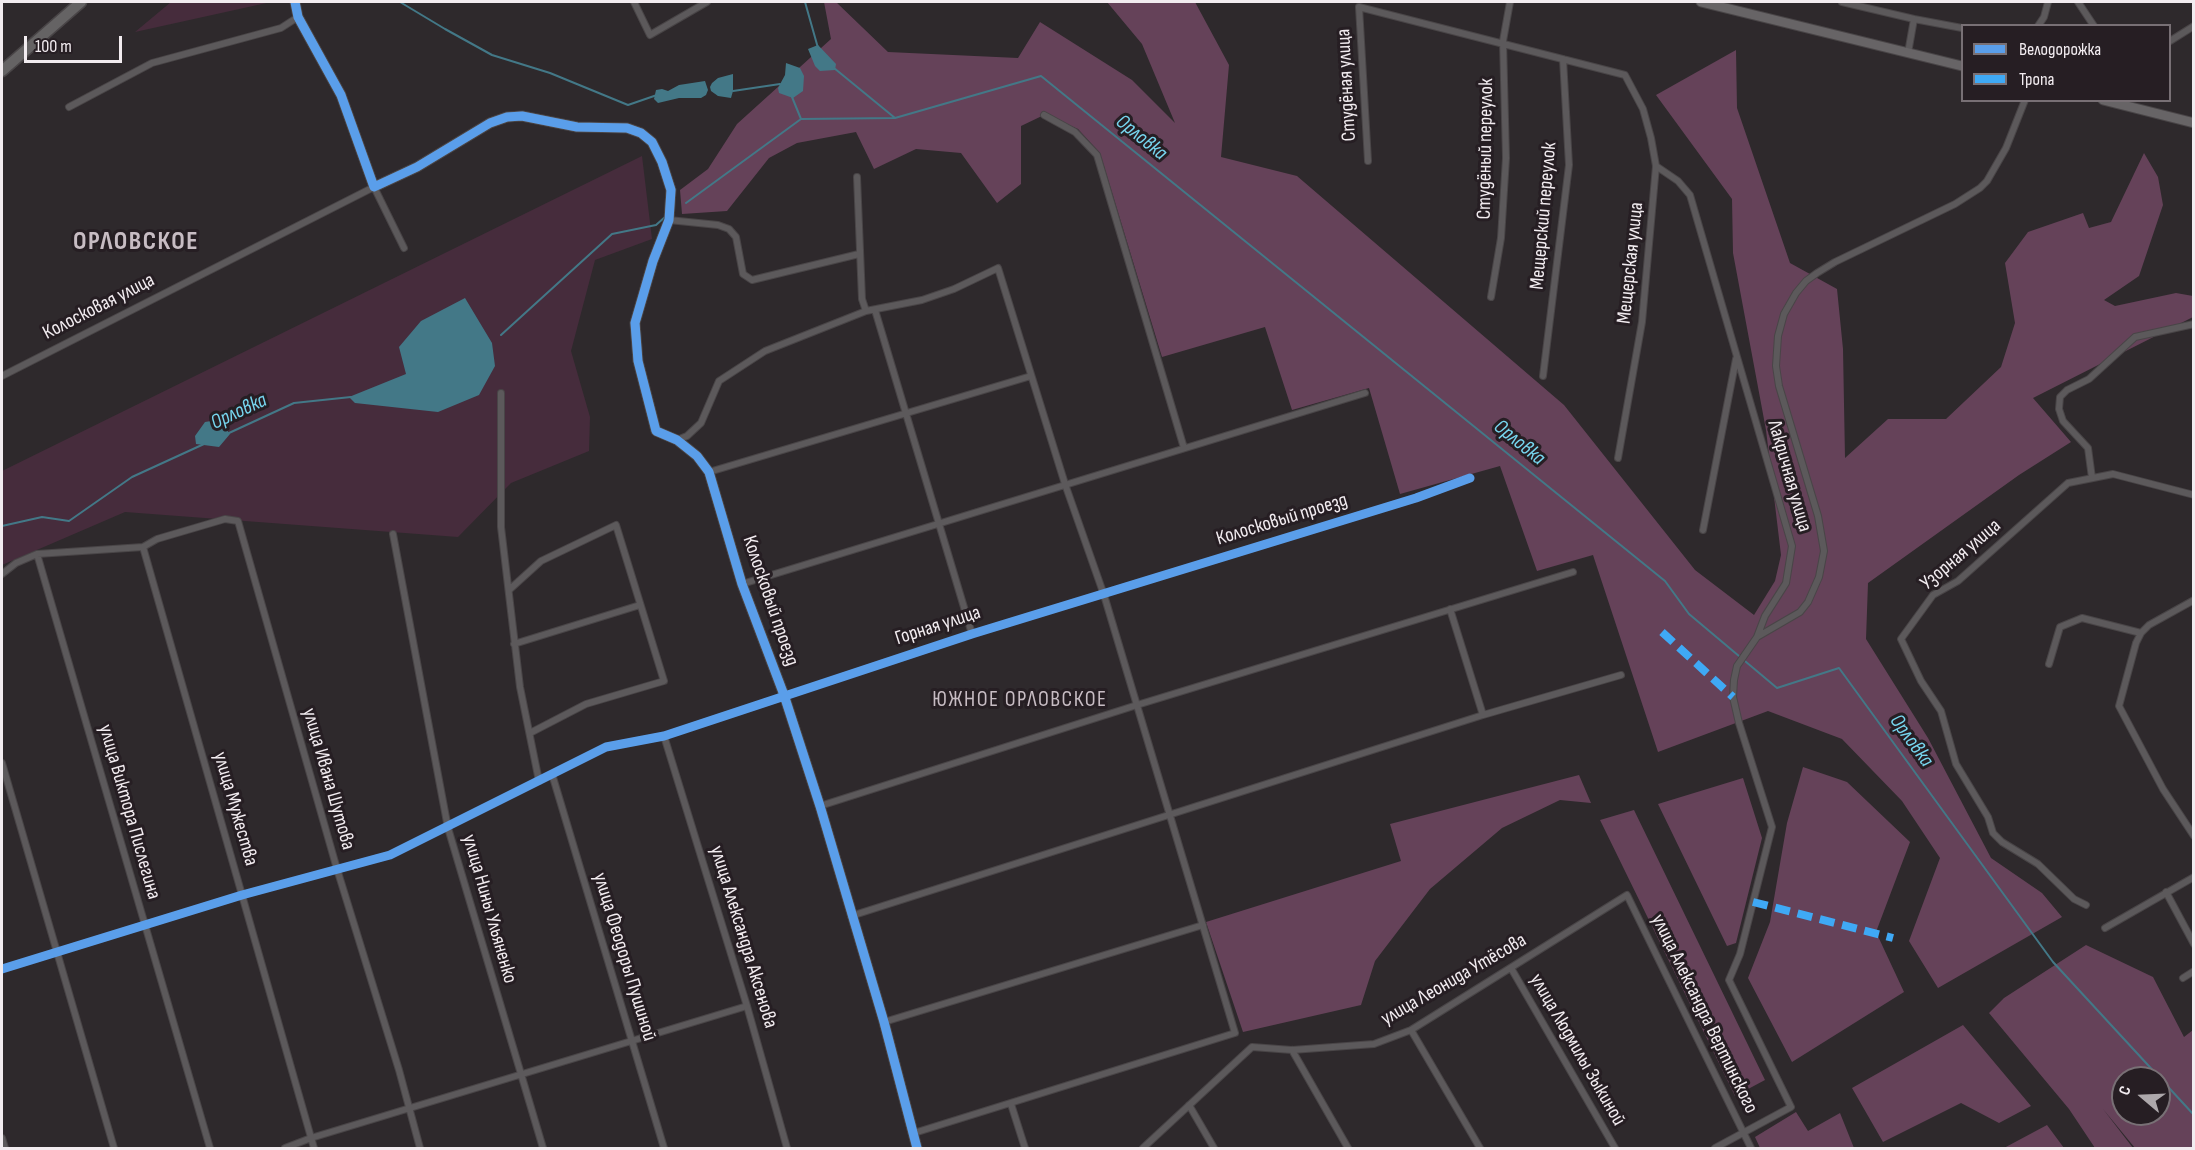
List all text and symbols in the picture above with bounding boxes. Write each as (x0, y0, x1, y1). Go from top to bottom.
scale bar (27, 24, 124, 62)
legend (1961, 24, 2171, 102)
street label: Студёная улица (1332, 28, 1362, 142)
text: 100 m (35, 36, 72, 57)
text: Велодорожка (2019, 39, 2101, 60)
text: Тропа (2019, 69, 2055, 90)
street label: Студёный переулок (1473, 78, 1499, 220)
water label: Орловка (1110, 110, 1172, 166)
street label: Мещерский переулок (1526, 141, 1562, 291)
street label: Мещерская улица (1613, 201, 1649, 325)
district label: ОРЛОВСКОЕ (73, 226, 199, 258)
street label: Колосковая улица (39, 269, 159, 345)
water label: Орловка (207, 388, 271, 436)
water label: Орловка (1488, 415, 1550, 471)
street label: Лакричная улица (1762, 418, 1816, 534)
street label: Колосковый проезд (1213, 489, 1351, 551)
street label: Узорная улица (1916, 514, 2006, 596)
street label: Колосковый проезд (737, 533, 803, 669)
street label: Горная улица (892, 601, 984, 651)
district label: ЮЖНОЕ ОРЛОВСКОЕ (932, 687, 1108, 713)
street label: улица Ивана Шутова (296, 705, 360, 853)
water label: Орловка (1883, 710, 1939, 772)
street label: улица Виктора Пислегина (93, 722, 165, 902)
street label: улица Мужества (207, 749, 263, 869)
street label: улица Нины Ульяненко (456, 832, 522, 986)
street label: улица Александра Аксенова (704, 843, 782, 1031)
street label: улица Феодоры Пушиной (587, 870, 661, 1044)
street label: улица Александра Вертинского (1645, 910, 1763, 1118)
street label: улица Леонида Утёсова (1377, 929, 1531, 1031)
street label: улица Людмилы Зыкиной (1524, 970, 1630, 1130)
north arrow (2111, 1066, 2171, 1126)
text: С (2115, 1084, 2136, 1098)

